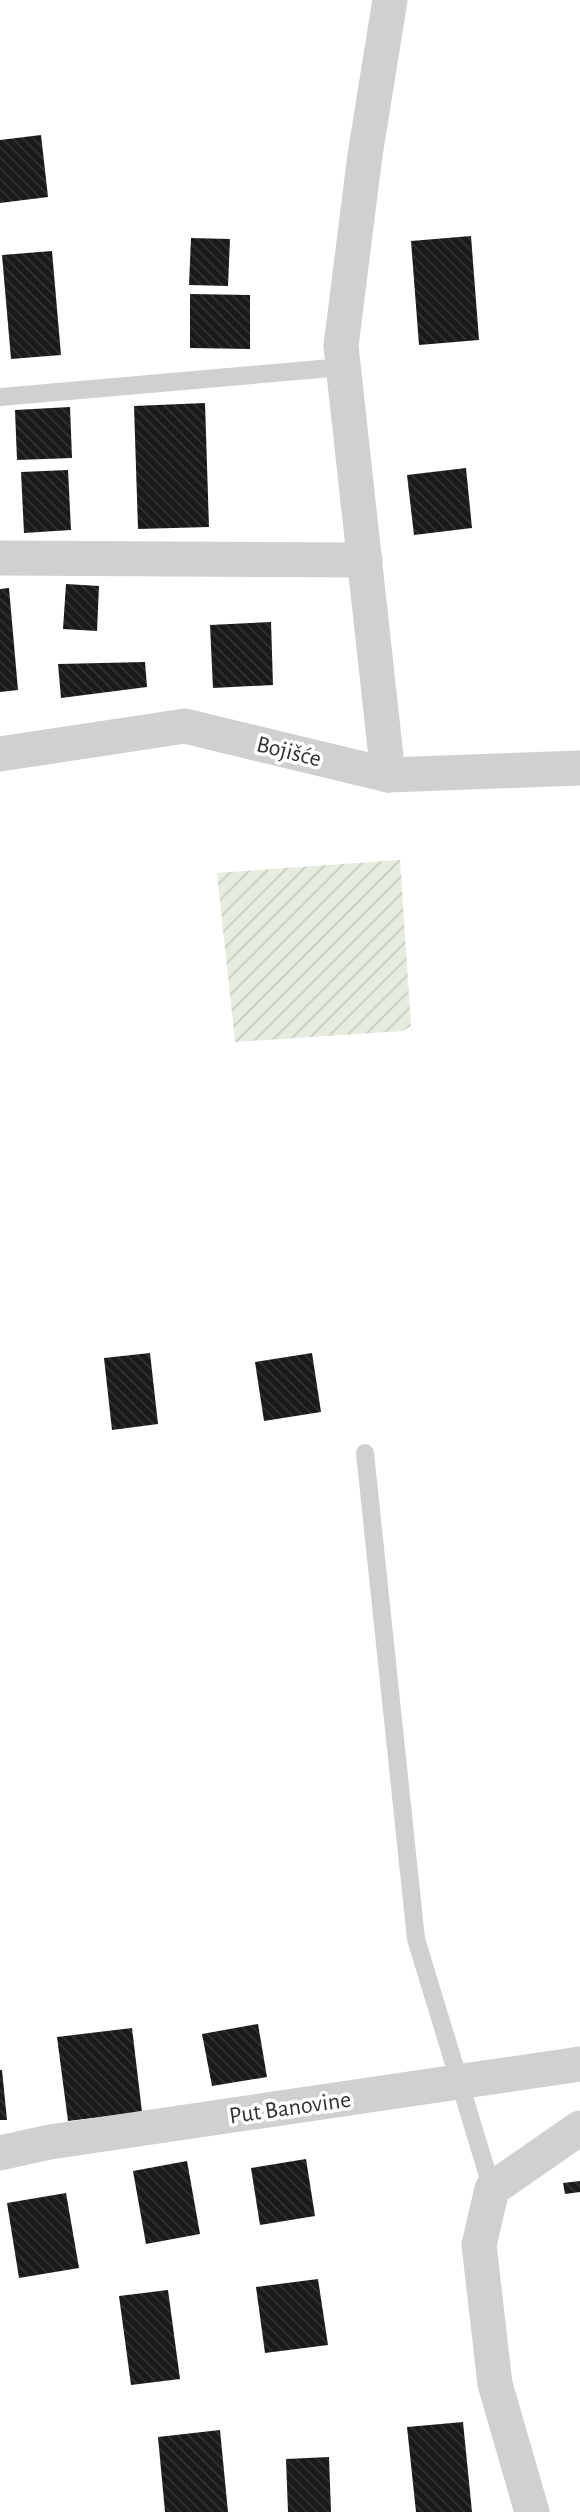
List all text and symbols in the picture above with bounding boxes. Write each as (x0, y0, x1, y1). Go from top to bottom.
street label: Bojišće (254, 732, 324, 772)
street label: Put Banovine (228, 2088, 353, 2128)

